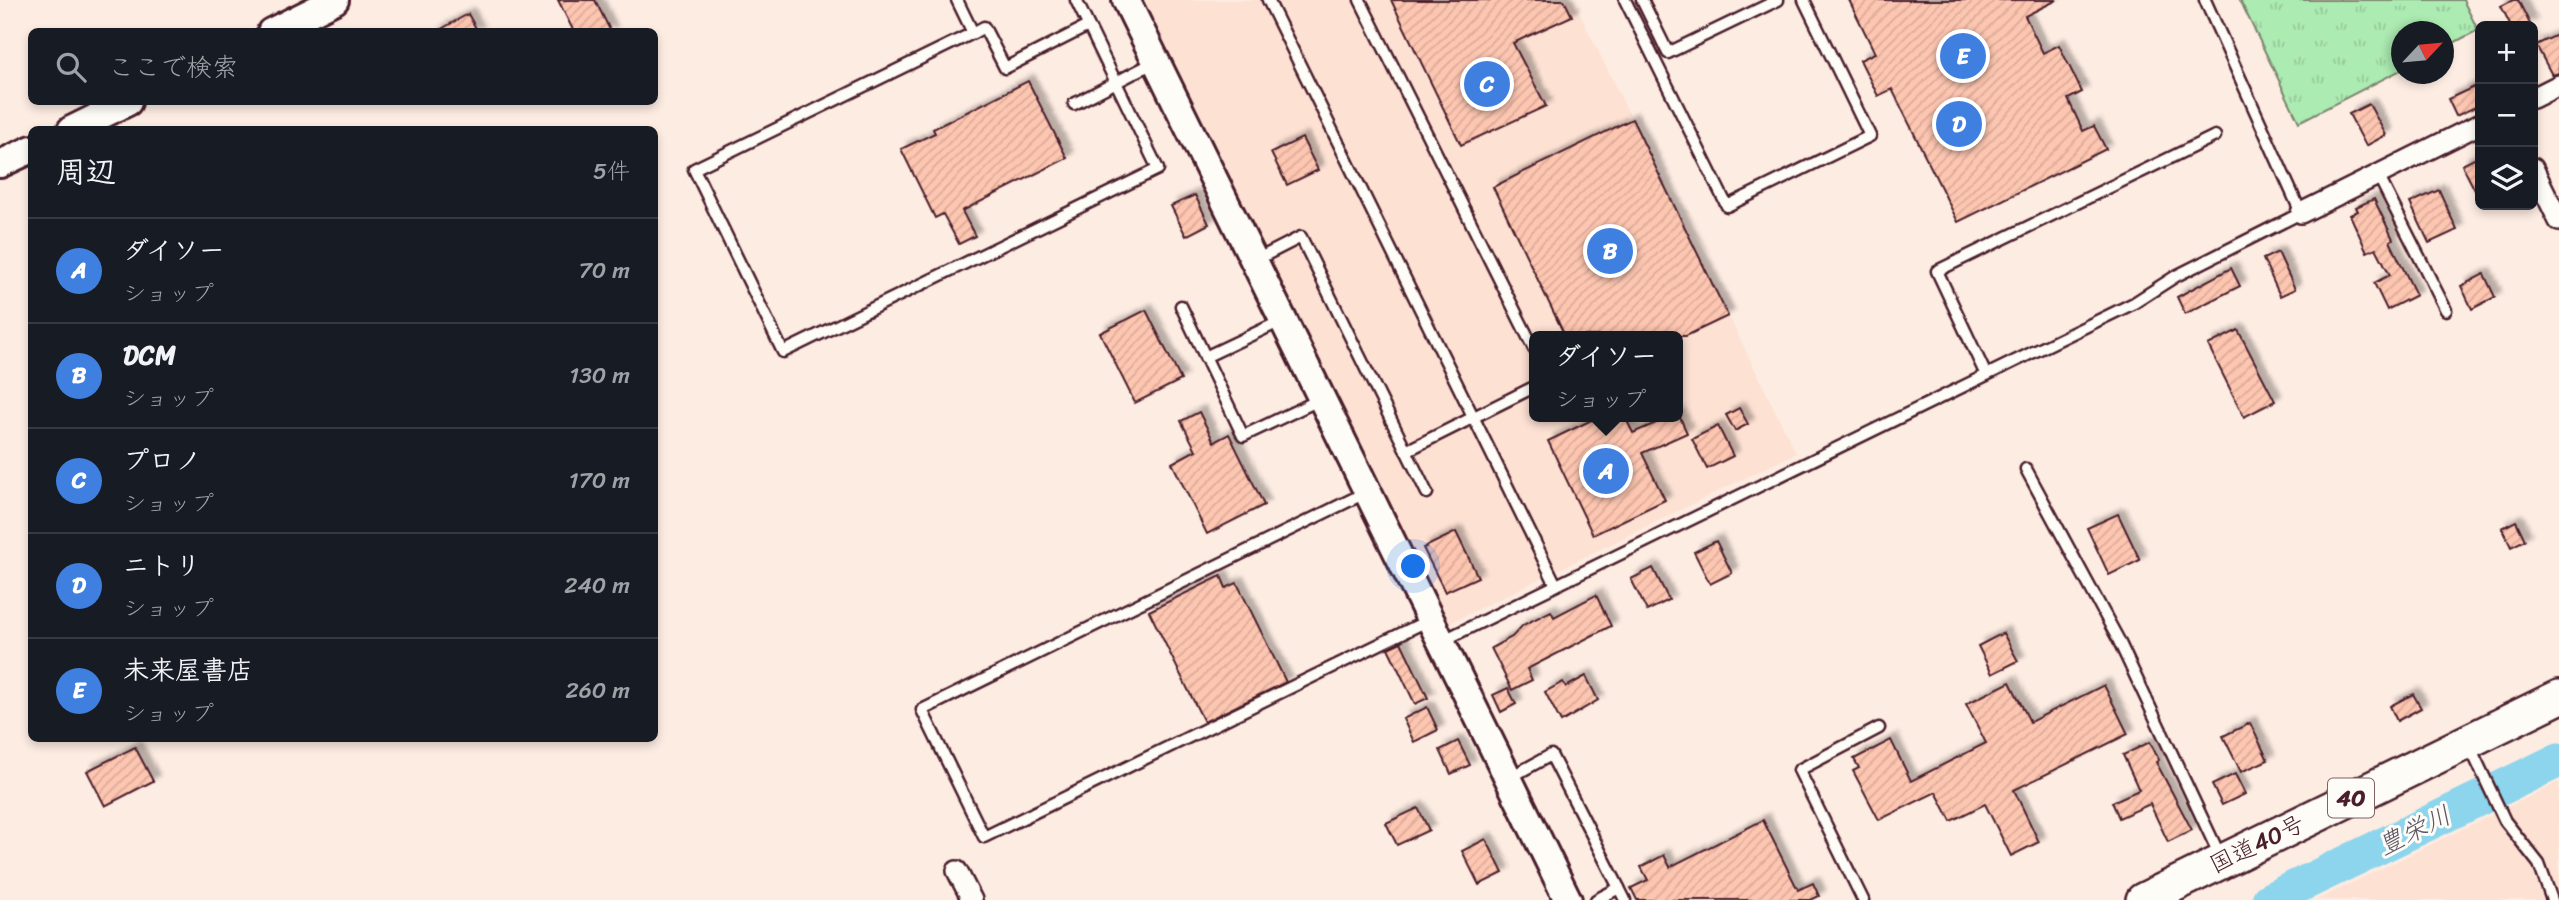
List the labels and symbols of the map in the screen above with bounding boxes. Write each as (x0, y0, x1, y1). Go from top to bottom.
north arrow (2391, 21, 2454, 84)
pin: E (1940, 30, 1986, 82)
pin: C (1464, 58, 1510, 110)
pin: D (1936, 98, 1982, 150)
pin: B (1587, 225, 1633, 277)
pin: A (1583, 445, 1629, 497)
your location (1396, 549, 1430, 583)
road number: 40 (2328, 778, 2374, 818)
water label: 豊栄川 (2369, 792, 2459, 868)
street label: 国道40号 (2202, 803, 2312, 885)

